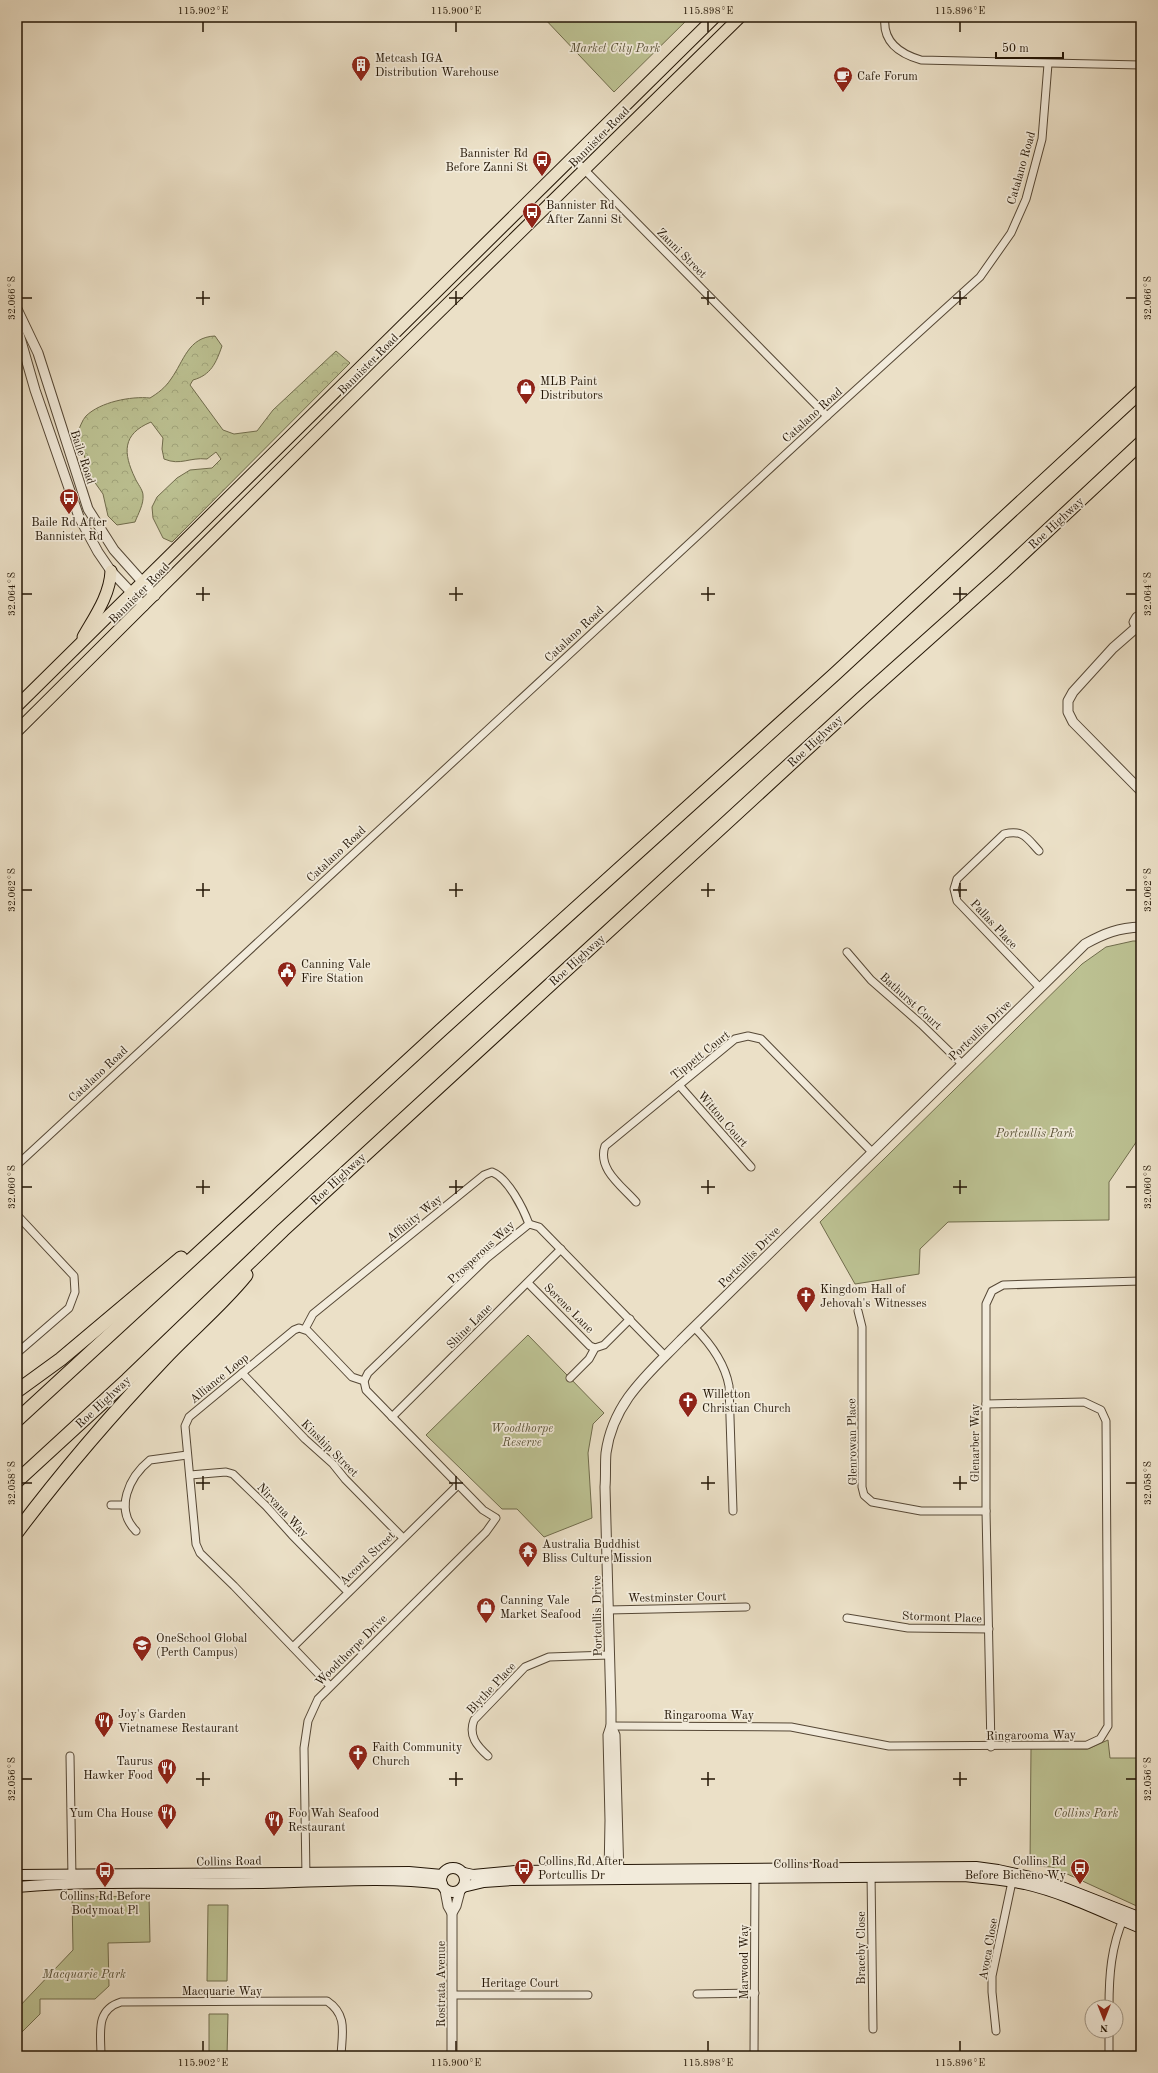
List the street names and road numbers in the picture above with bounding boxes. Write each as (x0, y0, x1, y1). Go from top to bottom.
street label: Bannister Road (567, 105, 632, 170)
street label: Catalano Road (1006, 130, 1038, 206)
street label: Zanni Street (654, 226, 709, 281)
street label: Bannister Road (336, 332, 401, 397)
street label: Catalano Road (780, 386, 845, 446)
street label: Baile Road (68, 429, 96, 486)
street label: Roe Highway (1027, 495, 1087, 552)
street label: Bannister Road (107, 561, 172, 626)
street label: Catalano Road (543, 604, 606, 665)
street label: Roe Highway (786, 713, 846, 770)
street label: Catalano Road (305, 824, 368, 885)
street label: Pallas Place (968, 898, 1019, 952)
street label: Roe Highway (548, 932, 608, 989)
street label: Bathurst Court (877, 971, 944, 1032)
street label: Portcullis Drive (947, 998, 1014, 1063)
street label: Tippett Court (669, 1029, 732, 1082)
street label: Catalano Road (67, 1044, 130, 1105)
street label: Witton Court (695, 1090, 749, 1150)
street label: Roe Highway (309, 1151, 369, 1208)
street label: Affinity Way (385, 1193, 445, 1245)
street label: Prosperous Way (446, 1219, 518, 1286)
street label: Portcullis Drive (717, 1224, 783, 1291)
street label: Serene Lane (541, 1282, 596, 1336)
street label: Shine Lane (445, 1301, 495, 1352)
street label: Alliance Loop (188, 1352, 251, 1406)
street label: Roe Highway (74, 1374, 134, 1431)
street label: Glenrowan Place (846, 1398, 860, 1486)
street label: Glenarber Way (970, 1403, 982, 1482)
street label: Kinship Street (298, 1418, 360, 1480)
street label: Nirvana Way (254, 1481, 311, 1540)
street label: Accord Street (338, 1529, 398, 1588)
street label: Portcullis Drive (591, 1575, 605, 1657)
street label: Westminster Court (628, 1591, 726, 1605)
street label: Stormont Place (902, 1611, 983, 1625)
street label: Woodthorpe Drive (314, 1612, 390, 1689)
street label: Blythe Place (465, 1660, 519, 1717)
street label: Ringarooma Way (664, 1710, 755, 1722)
street label: Ringarooma Way (986, 1729, 1077, 1743)
street label: Collins Road (196, 1855, 262, 1869)
street label: Collins Road (773, 1859, 839, 1871)
street label: Braceby Close (856, 1911, 868, 1985)
street label: Avoca Close (978, 1917, 1000, 1981)
street label: Marwood Way (739, 1924, 751, 2000)
street label: Rostrata Avenue (436, 1940, 448, 2027)
street label: Heritage Court (481, 1978, 559, 1990)
street label: Macquarie Way (182, 1986, 263, 1998)

